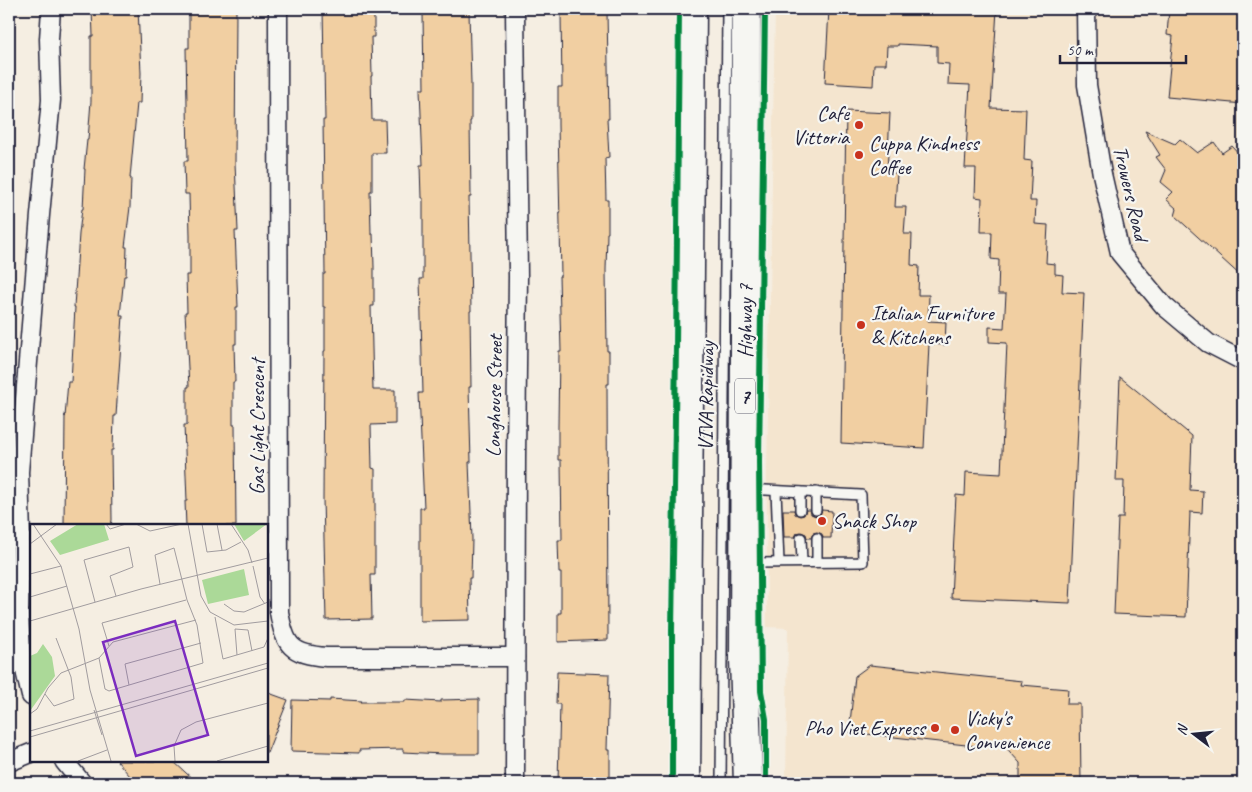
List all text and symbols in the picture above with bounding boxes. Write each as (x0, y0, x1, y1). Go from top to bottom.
scale bar (1060, 32, 1186, 64)
text: 50 m (1067, 41, 1094, 60)
place label: Cafe Vittoria (793, 100, 851, 150)
marker: Cafe Vittoria (853, 119, 865, 131)
place label: Cuppa Kindness Coffee (869, 130, 980, 180)
street label: Trowers Road (1108, 143, 1155, 246)
marker: Cuppa Kindness Coffee (853, 149, 865, 161)
street label: Highway 7 (732, 282, 758, 358)
place label: Italian Furniture & Kitchens (871, 300, 996, 350)
marker: Italian Furniture & Kitchens (855, 319, 867, 331)
street label: Longhouse Street (480, 333, 508, 457)
street label: VIVA Rapidway (692, 339, 720, 451)
street label: Gas Light Crescent (244, 356, 270, 495)
road number: 7 (735, 378, 755, 414)
place label: Snack Shop (832, 508, 917, 534)
marker: Snack Shop (816, 515, 828, 527)
inset map (30, 524, 268, 762)
place label: Vicky's Convenience (965, 705, 1051, 755)
north arrow (1170, 710, 1220, 760)
place label: Pho Viet Express (805, 715, 927, 741)
marker: Pho Viet Express (929, 722, 941, 734)
text: N (1173, 722, 1192, 737)
marker: Vicky's Convenience (949, 724, 961, 736)

